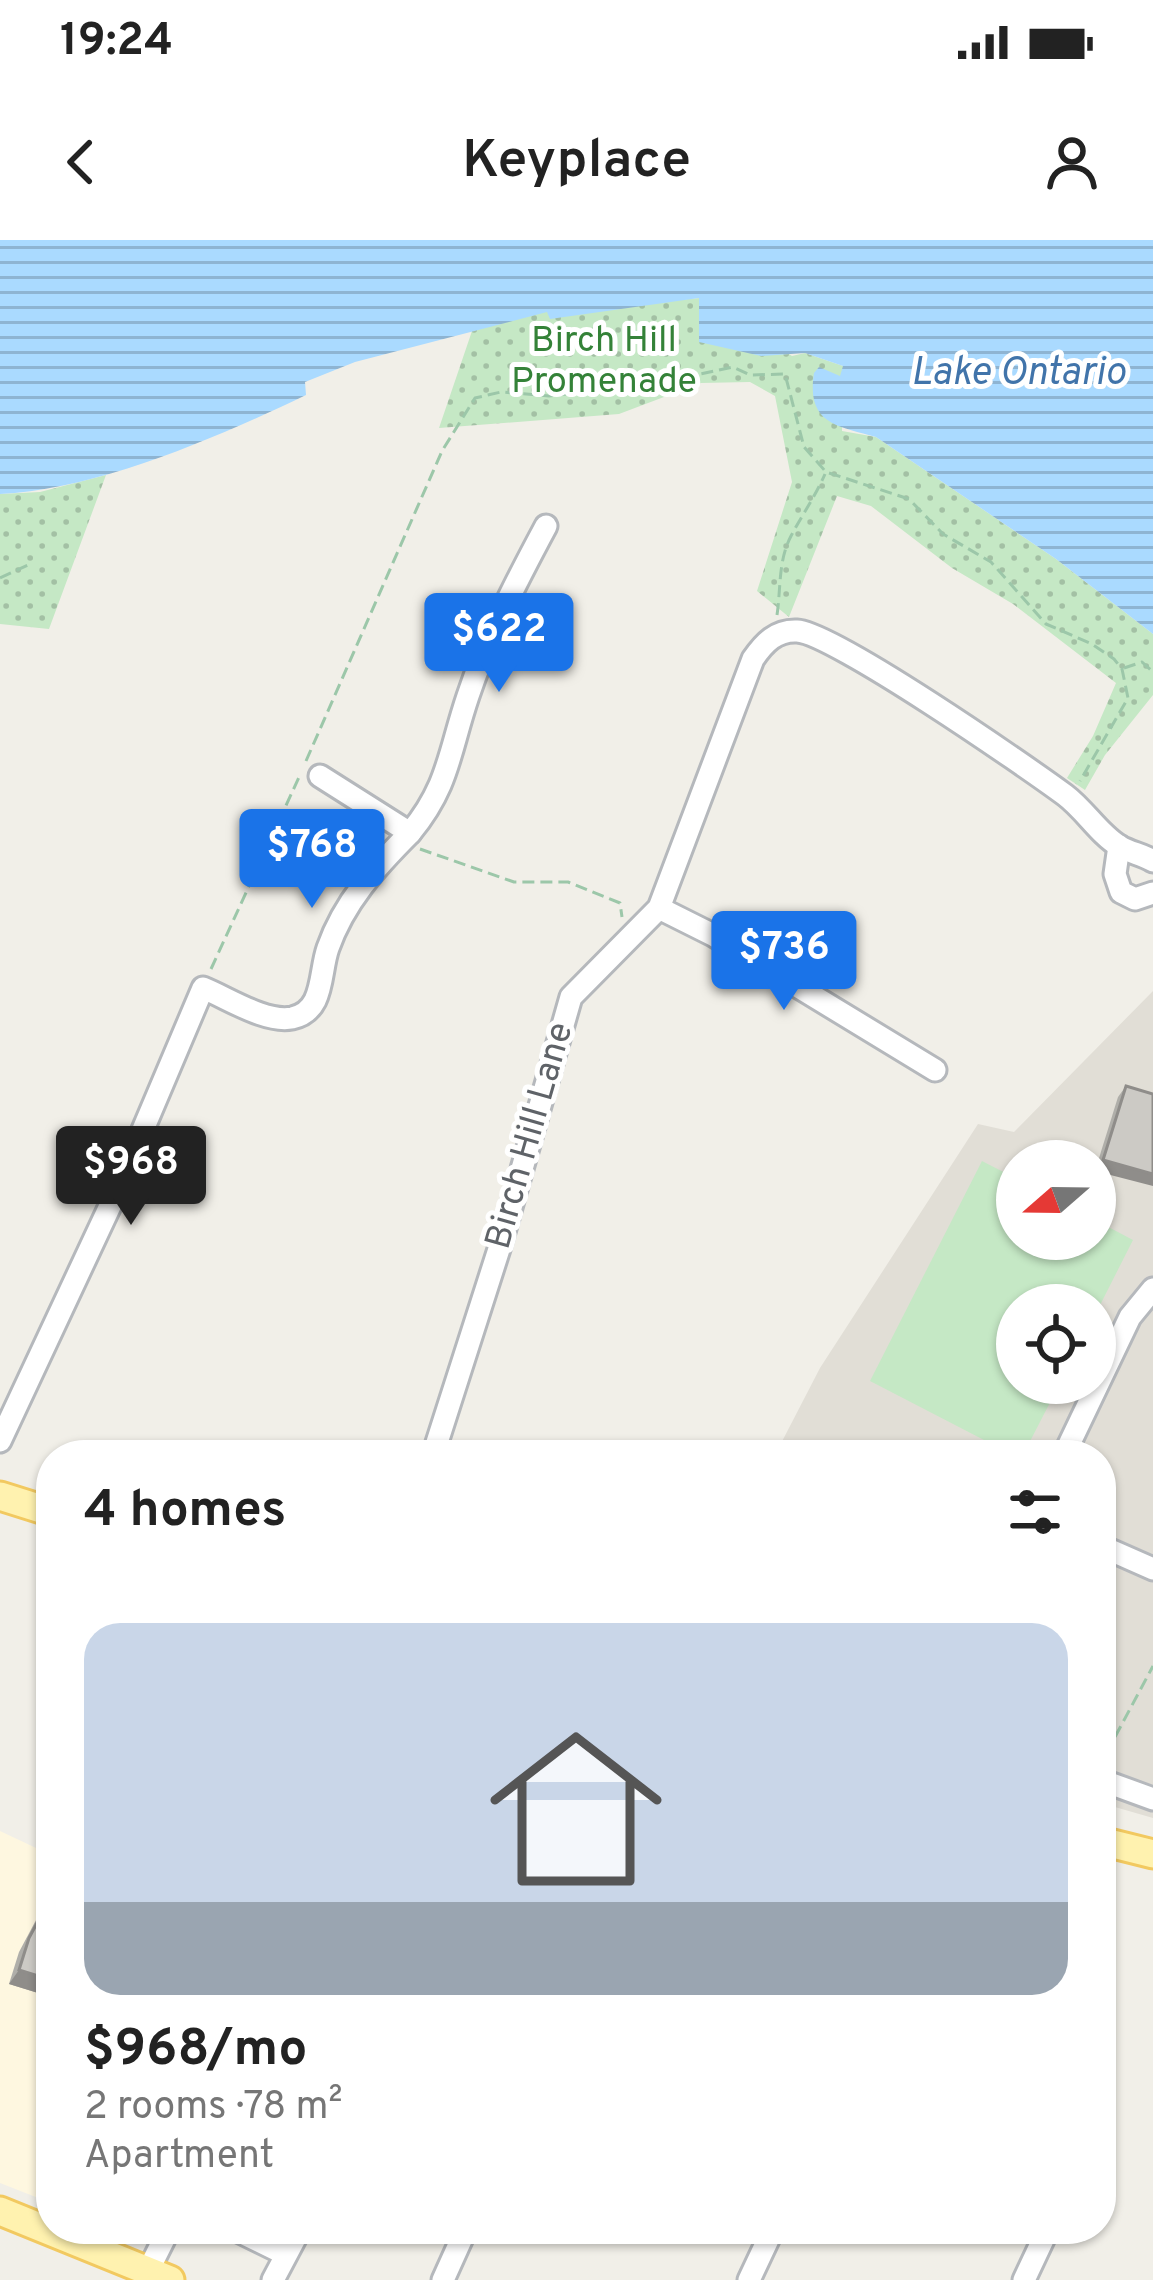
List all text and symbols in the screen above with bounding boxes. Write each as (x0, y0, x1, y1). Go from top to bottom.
text: 19:24 (60, 14, 173, 71)
text: Keyplace (462, 128, 691, 197)
icon: back (48, 129, 114, 195)
icon: person (1039, 129, 1105, 195)
park label: Birch Hill Promenade (511, 319, 697, 406)
water label: Lake Ontario (911, 350, 1126, 399)
pin: $622 (428, 593, 570, 695)
text: $622 (451, 607, 547, 656)
pin: $768 (241, 809, 383, 911)
text: $768 (266, 823, 358, 872)
pin: $736 (713, 911, 855, 1013)
text: $736 (738, 925, 830, 974)
street label: Birch Hill Lane (477, 1017, 585, 1255)
pin: $968 (60, 1126, 202, 1228)
text: $968 (83, 1140, 179, 1189)
north arrow (996, 1140, 1116, 1260)
map controls (996, 1140, 1116, 1404)
button: locate (996, 1284, 1116, 1404)
icon: filters (1002, 1479, 1068, 1545)
text: 4 homes (84, 1480, 286, 1545)
icon: home (468, 1701, 684, 1917)
text: $968/mo (84, 2019, 307, 2084)
text: 2 rooms · 78 m² (84, 2084, 343, 2133)
text: Apartment (84, 2133, 274, 2182)

